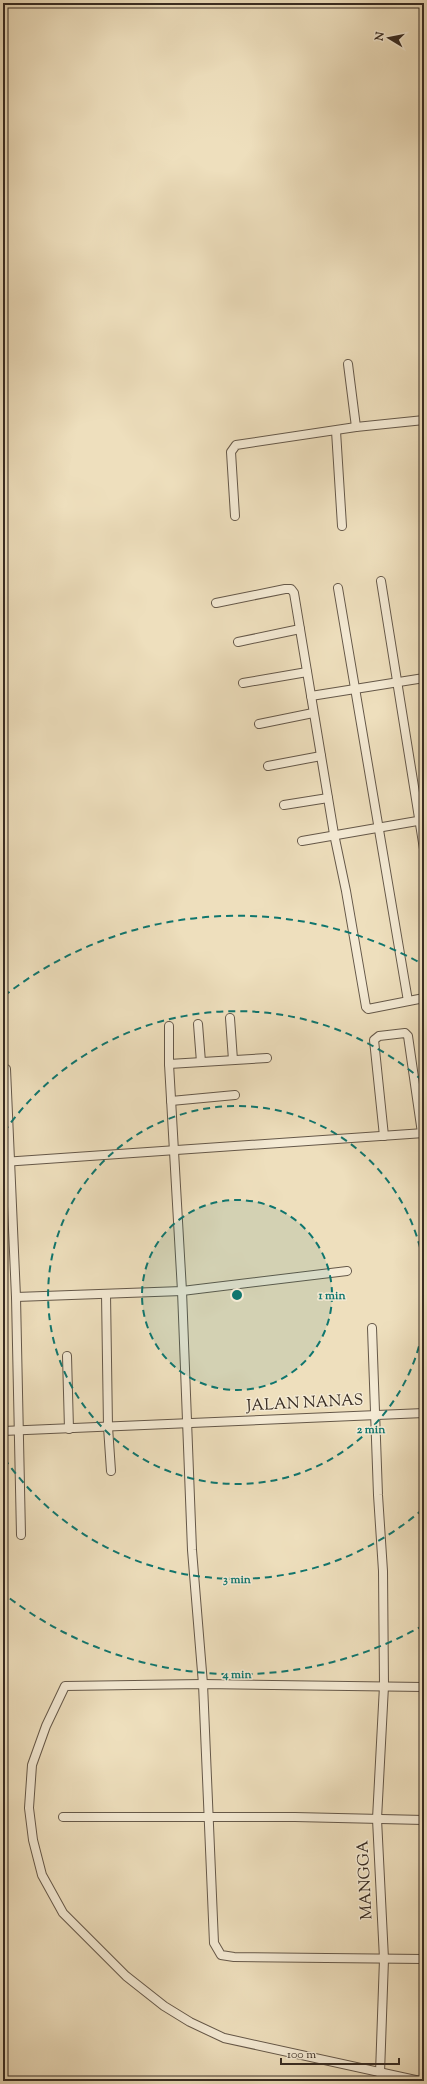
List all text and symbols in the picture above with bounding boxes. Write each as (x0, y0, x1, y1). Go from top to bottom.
north arrow (369, 18, 409, 58)
text: N (371, 31, 389, 43)
text: 1 min (317, 1287, 346, 1305)
centre of rings (230, 1288, 244, 1302)
street label: JALAN NANAS (245, 1389, 364, 1419)
text: 2 min (357, 1421, 386, 1439)
text: 3 min (223, 1571, 252, 1589)
text: 4 min (221, 1666, 252, 1684)
street label: MANGGA (352, 1840, 380, 1920)
scale bar (281, 2040, 399, 2066)
text: 100 m (287, 2046, 316, 2064)

